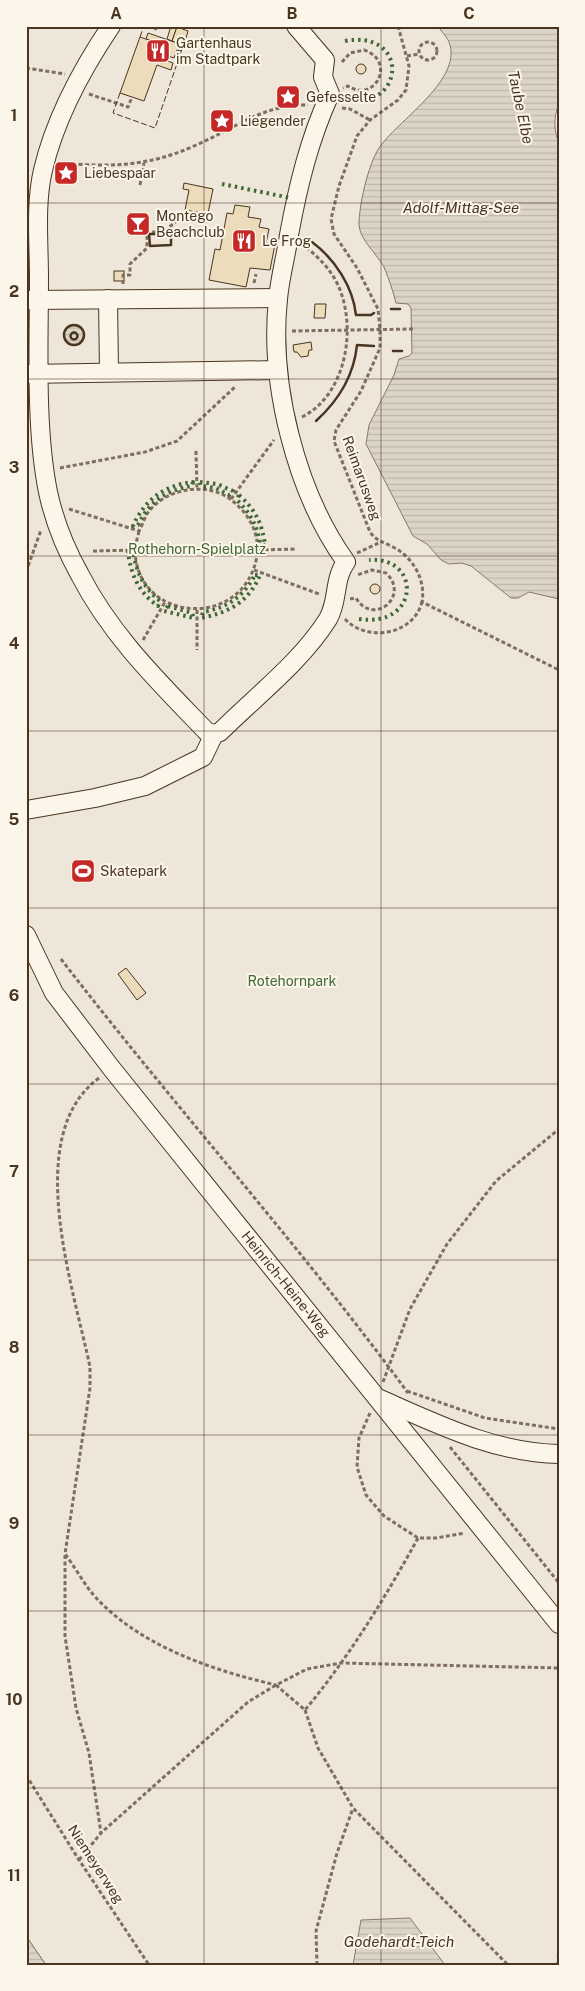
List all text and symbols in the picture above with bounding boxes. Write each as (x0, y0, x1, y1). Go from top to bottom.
text: A (110, 4, 122, 23)
text: B (287, 4, 298, 23)
text: C (463, 4, 475, 23)
place label: Gartenhaus im Stadtpark (176, 35, 261, 67)
restaurant icon: Gartenhaus im Stadtpark (145, 38, 171, 64)
water label: Taube Elbe (505, 69, 537, 145)
place icon: Gefesselte (275, 84, 301, 110)
place label: Gefesselte (306, 89, 376, 105)
text: 1 (11, 106, 17, 125)
place icon: Liegender (209, 108, 235, 134)
place label: Liegender (240, 113, 306, 129)
place icon: Liebespaar (53, 160, 79, 186)
place label: Liebespaar (84, 165, 156, 181)
water label: Adolf-Mittag-See (403, 199, 519, 216)
place label: Montego Beachclub (156, 208, 225, 240)
bar icon: Montego Beachclub (125, 211, 151, 237)
restaurant icon: Le Frog (231, 228, 257, 254)
place label: Le Frog (262, 233, 312, 249)
text: 2 (9, 282, 19, 301)
street label: Reimarusweg (339, 434, 385, 523)
text: 3 (9, 458, 19, 477)
park label: Rothehorn-Spielplatz (128, 541, 266, 557)
text: 4 (9, 634, 20, 653)
text: 5 (9, 810, 20, 829)
sports icon: Skatepark (70, 858, 96, 884)
place label: Skatepark (100, 863, 167, 879)
park label: Rotehornpark (248, 973, 337, 989)
text: 6 (9, 986, 19, 1005)
text: 7 (9, 1162, 19, 1181)
street label: Heinrich-Heine-Weg (238, 1228, 334, 1340)
text: 8 (9, 1338, 20, 1357)
text: 9 (9, 1514, 19, 1533)
text: 10 (5, 1690, 23, 1709)
street label: Niemeyerweg (65, 1822, 127, 1906)
text: 11 (7, 1866, 21, 1885)
water label: Godehardt-Teich (344, 1933, 454, 1950)

